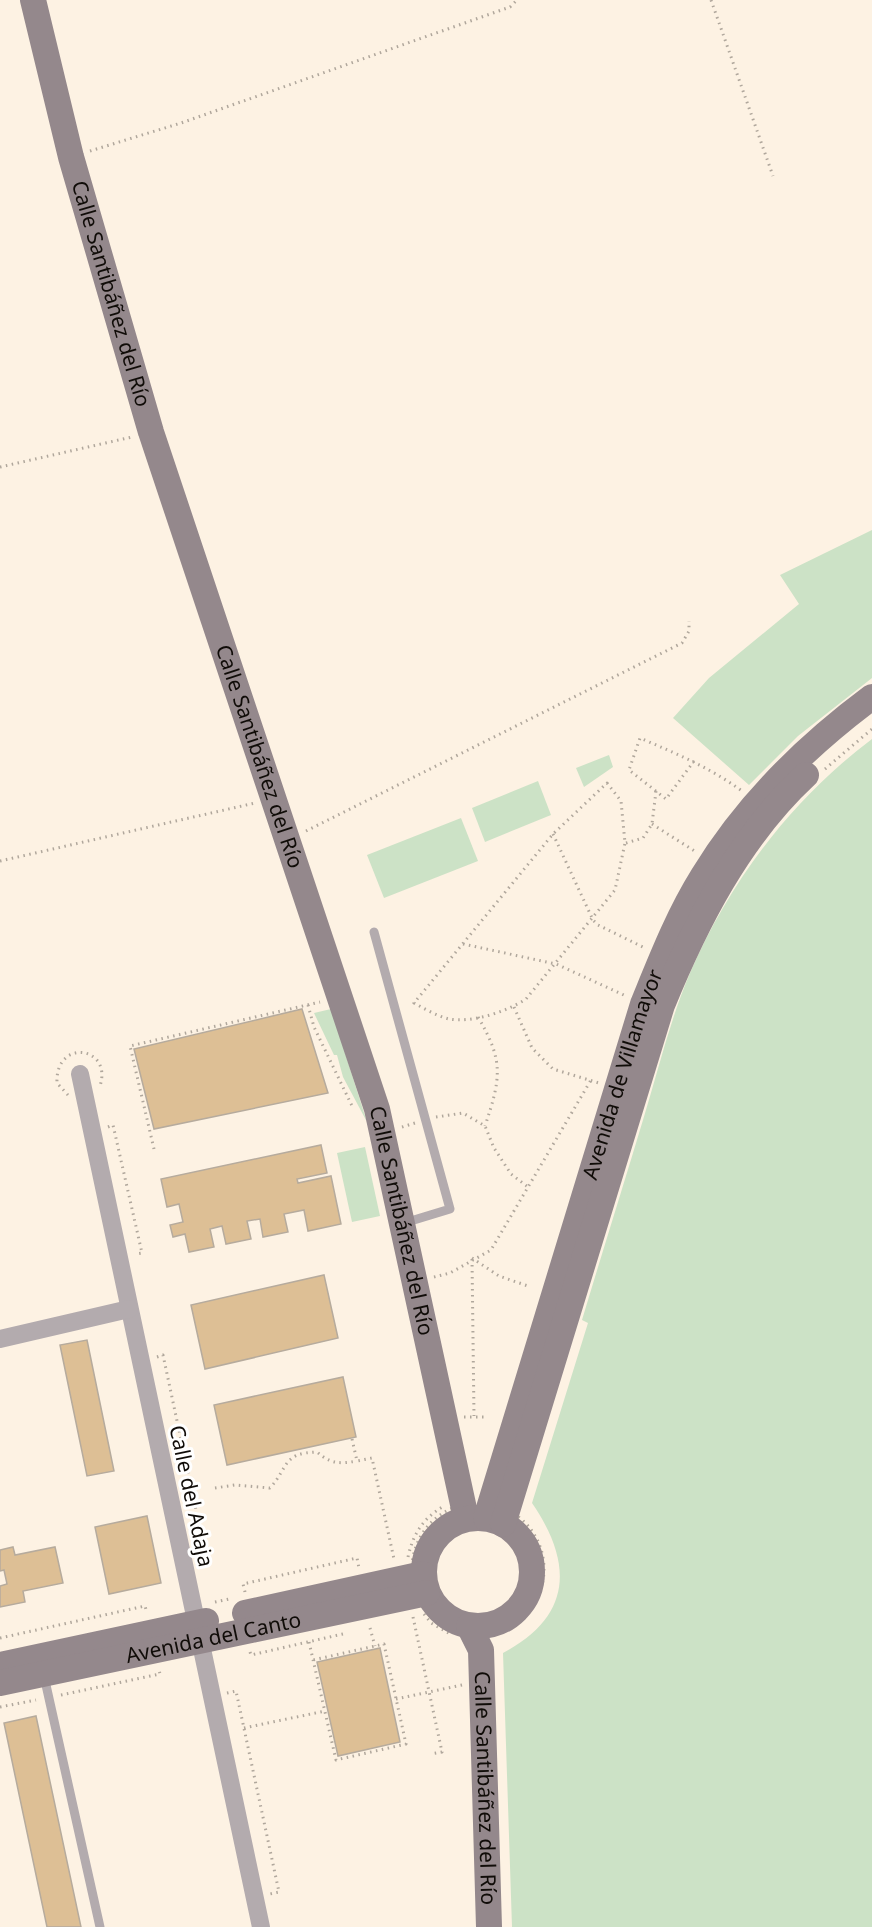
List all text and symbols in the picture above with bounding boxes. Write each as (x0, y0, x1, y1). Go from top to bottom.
street label: Calle Santibáñez del Río (66, 177, 158, 410)
street label: Calle Santibáñez del Río (210, 641, 311, 872)
street label: Avenida de Villamayor (575, 965, 669, 1183)
street label: Calle Santibáñez del Río (364, 1103, 441, 1338)
street label: Calle del Adaja (163, 1422, 221, 1569)
street label: Avenida del Canto (123, 1605, 303, 1669)
street label: Calle Santibáñez del Río (469, 1671, 503, 1905)

